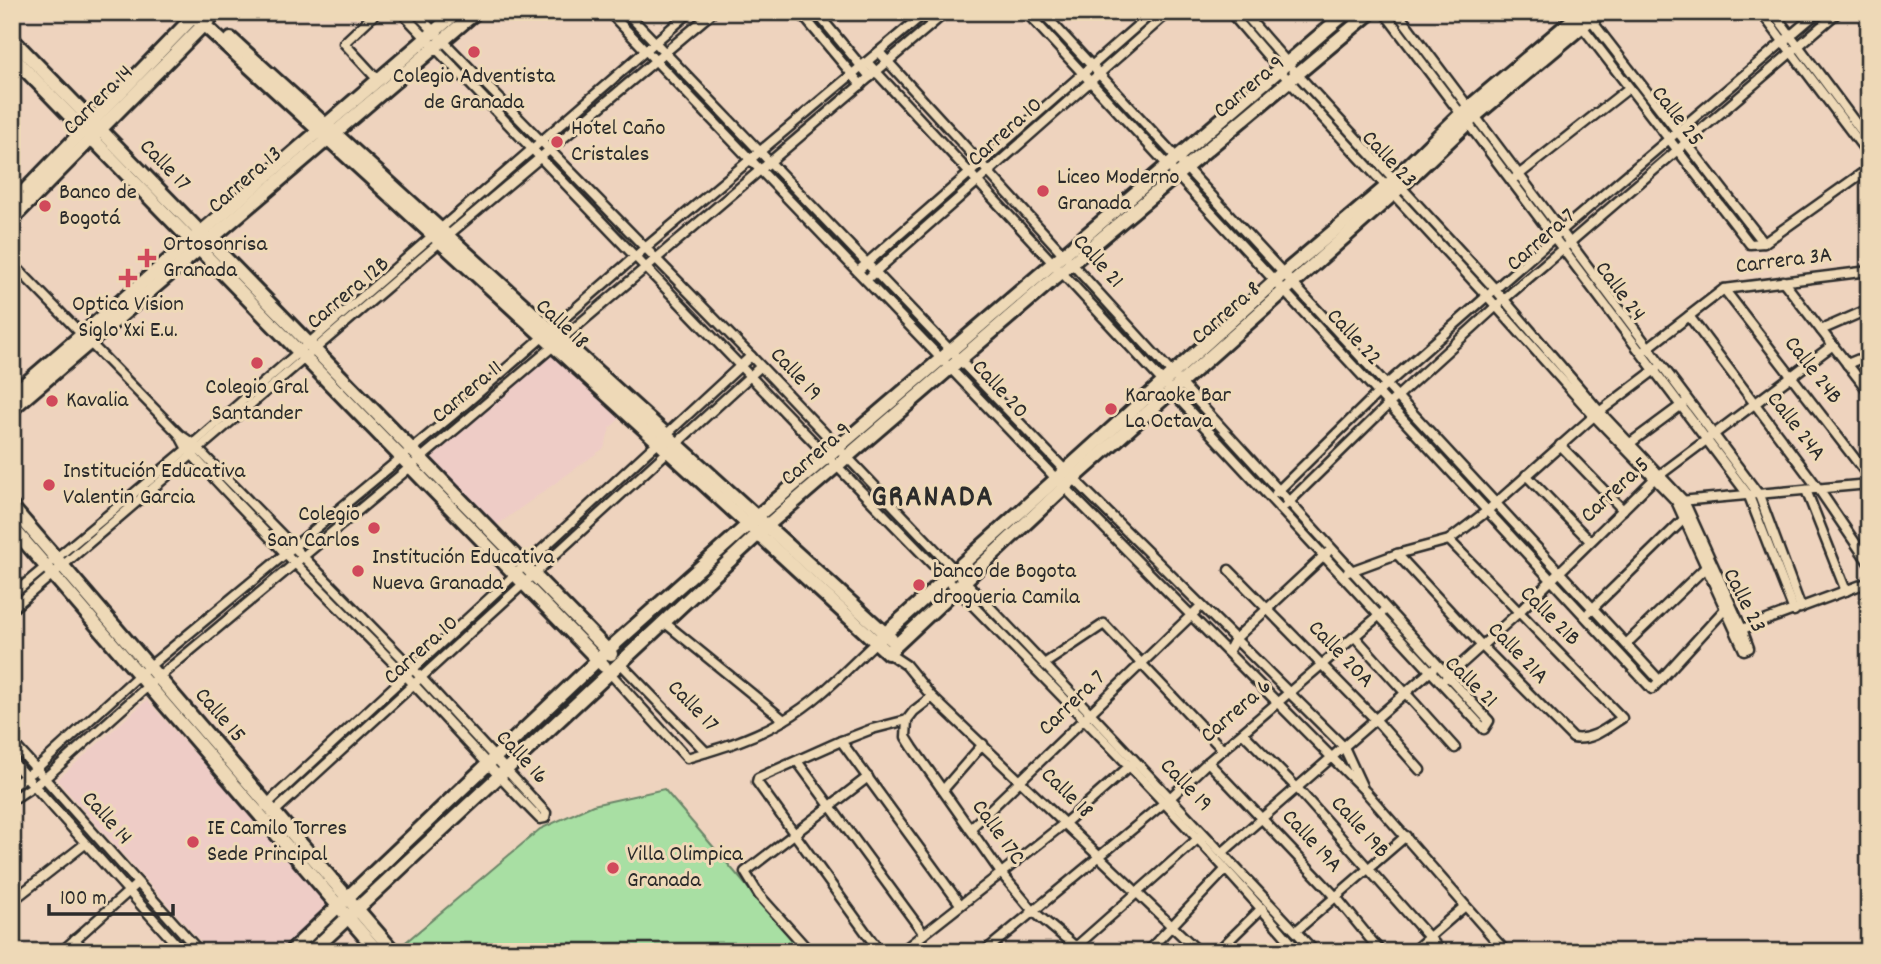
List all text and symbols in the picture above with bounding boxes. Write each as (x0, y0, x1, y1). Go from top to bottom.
marker: Colegio Adventista de Granada (466, 44, 482, 60)
street label: Carrera 9 (1207, 48, 1293, 128)
street label: Carrera 14 (56, 58, 142, 144)
place label: Colegio Adventista de Granada (393, 61, 556, 120)
street label: Calle 25 (1642, 80, 1710, 154)
street label: Carrera 10 (961, 90, 1051, 176)
place label: Hotel Caño Cristales (571, 113, 665, 172)
street label: Calle 23 (1352, 124, 1424, 196)
street label: Calle 17 (130, 132, 198, 200)
marker: Hotel Caño Cristales (549, 134, 565, 150)
street label: Carrera 13 (202, 139, 290, 223)
place label: Liceo Moderno Granada (1057, 162, 1180, 221)
place label: Banco de Bogotá (59, 177, 137, 236)
marker: Liceo Moderno Granada (1035, 183, 1051, 199)
marker: Banco de Bogotá (37, 198, 53, 214)
street label: Carrera 7 (1500, 201, 1584, 281)
street label: Calle 21 (1063, 227, 1131, 297)
place label: Ortosonrisa Granada (163, 229, 268, 288)
street label: Carrera 3A (1734, 240, 1834, 284)
marker: Ortosonrisa Granada (137, 248, 157, 268)
street label: Carrera 12B (300, 249, 398, 339)
street label: Calle 24 (1585, 255, 1653, 329)
marker: Optica Vision Siglo Xxi E.u. (118, 268, 138, 288)
street label: Carrera 8 (1185, 274, 1269, 354)
place label: Optica Vision Siglo Xxi E.u. (72, 289, 184, 348)
street label: Calle 18 (527, 292, 595, 358)
street label: Calle 22 (1318, 302, 1388, 374)
street label: Calle 24B (1775, 330, 1849, 412)
street label: Calle 19 (761, 340, 829, 410)
street label: Carrera 11 (425, 353, 511, 433)
street label: Calle 20 (963, 353, 1035, 427)
marker: Colegio Gral Santander (249, 355, 265, 371)
place label: Colegio Gral Santander (205, 372, 309, 431)
place label: Karaoke Bar La Octava (1125, 380, 1231, 439)
place label: Kavalia (66, 385, 129, 418)
street label: Calle 24A (1757, 385, 1833, 469)
marker: Kavalia (44, 393, 60, 409)
marker: Karaoke Bar La Octava (1103, 401, 1119, 417)
street label: Carrera 9 (774, 415, 860, 495)
street label: Carrera 5 (1574, 450, 1658, 532)
place label: Institución Educativa Valentin Garcia (63, 456, 247, 515)
marker: Institución Educativa Valentin Garcia (41, 477, 57, 493)
district label: GRANADA (871, 478, 995, 521)
place label: Colegio San Carlos (267, 499, 360, 558)
marker: Colegio San Carlos (366, 520, 382, 536)
place label: Institución Educativa Nueva Granada (372, 542, 556, 601)
place label: banco de Bogota drogueria Camila (933, 556, 1081, 615)
marker: Institución Educativa Nueva Granada (350, 563, 366, 579)
street label: Calle 23 (1713, 563, 1773, 639)
marker: banco de Bogota drogueria Camila (911, 577, 927, 593)
street label: Calle 21B (1511, 579, 1587, 655)
street label: Carrera 10 (377, 608, 467, 694)
street label: Calle 20A (1299, 613, 1381, 697)
street label: Calle 21A (1479, 615, 1555, 693)
street label: Calle 21 (1436, 649, 1504, 717)
street label: Carrera 7 (1032, 663, 1114, 745)
street label: Carrera 6 (1194, 672, 1280, 752)
street label: Calle 17 (658, 673, 726, 741)
street label: Calle 15 (185, 681, 253, 751)
street label: Calle 16 (487, 723, 555, 793)
street label: Calle 19 (1151, 751, 1219, 821)
street label: Calle 18 (1032, 760, 1100, 828)
street label: Calle 14 (73, 785, 139, 853)
street label: Calle 19B (1322, 789, 1396, 867)
street label: Calle 17C (962, 793, 1032, 873)
street label: Calle 19A (1273, 803, 1349, 881)
place label: IE Camilo Torres Sede Principal (207, 813, 347, 872)
marker: IE Camilo Torres Sede Principal (185, 834, 201, 850)
place label: Villa Olimpica Granada (627, 839, 744, 898)
marker: Villa Olimpica Granada (605, 860, 621, 876)
scale bar (49, 873, 173, 917)
text: 100 m (60, 885, 107, 915)

